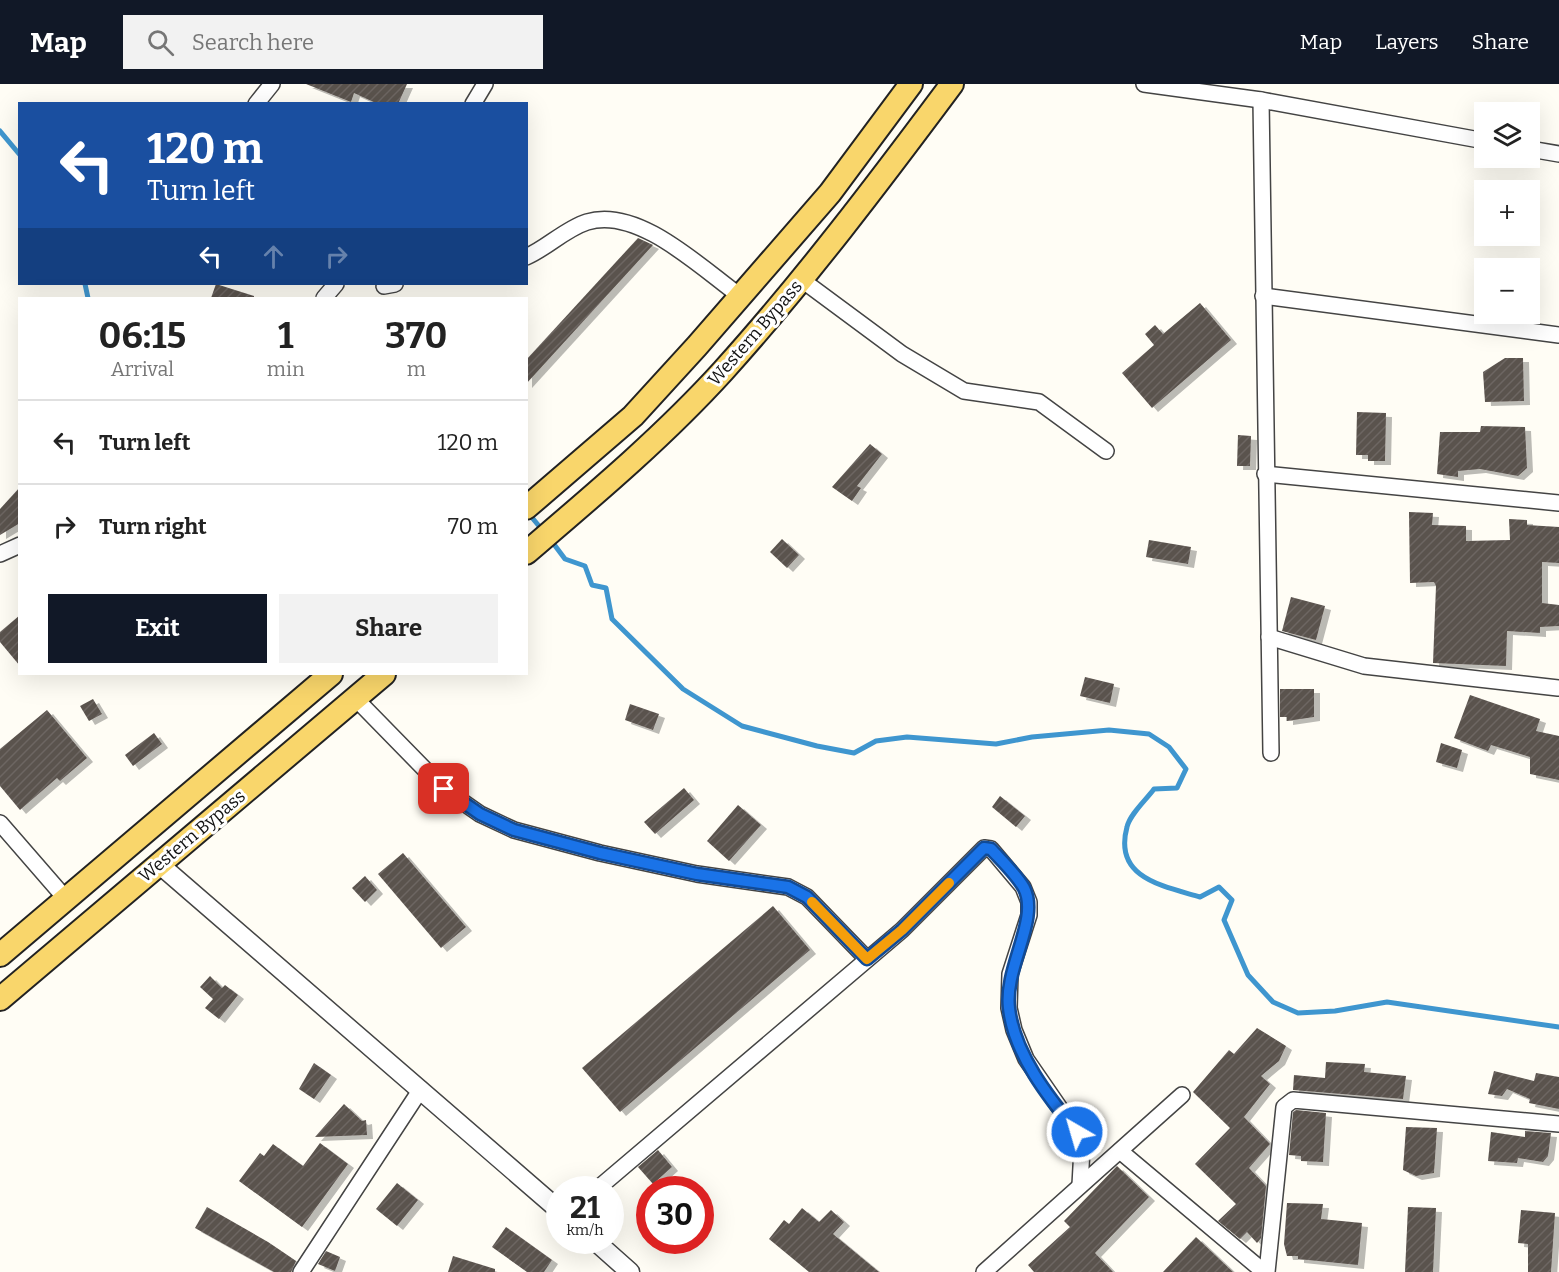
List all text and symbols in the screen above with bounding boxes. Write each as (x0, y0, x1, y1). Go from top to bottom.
search box (123, 15, 543, 69)
text: Map (30, 26, 87, 59)
icon: search (144, 26, 177, 59)
text: Search here (192, 29, 314, 56)
text: Map (1300, 29, 1342, 55)
text: Layers (1375, 29, 1439, 55)
text: Share (1472, 29, 1529, 55)
map controls (1474, 102, 1540, 324)
button: layers (1474, 102, 1540, 168)
text: 120 m (147, 124, 263, 174)
icon: left (48, 126, 126, 204)
text: Turn left (147, 175, 255, 207)
button: + (1474, 180, 1540, 246)
icon: left (194, 240, 227, 273)
icon: ahead (257, 240, 290, 273)
icon: right (320, 240, 353, 273)
button: − (1474, 258, 1540, 324)
street label: Western Bypass (703, 276, 807, 390)
text: 06:15 (99, 314, 186, 358)
text: 1 (278, 314, 293, 358)
text: 370 (385, 314, 447, 358)
text: Arrival (111, 357, 174, 381)
text: min (267, 357, 305, 381)
text: m (407, 357, 426, 381)
icon: left (48, 426, 81, 459)
text: Turn left (99, 429, 191, 456)
text: 120 m (438, 429, 498, 456)
icon: right (48, 510, 81, 543)
text: Turn right (99, 513, 207, 540)
text: 70 m (448, 513, 498, 540)
button: Exit (48, 594, 267, 663)
button: Share (279, 594, 498, 663)
pin (418, 763, 469, 814)
icon: arrive (427, 772, 460, 805)
street label: Western Bypass (134, 785, 250, 887)
position arrow (1045, 1100, 1109, 1164)
speed limit sign: 30 (636, 1176, 714, 1254)
text: 21 (570, 1190, 600, 1226)
text: km/h (566, 1221, 604, 1239)

